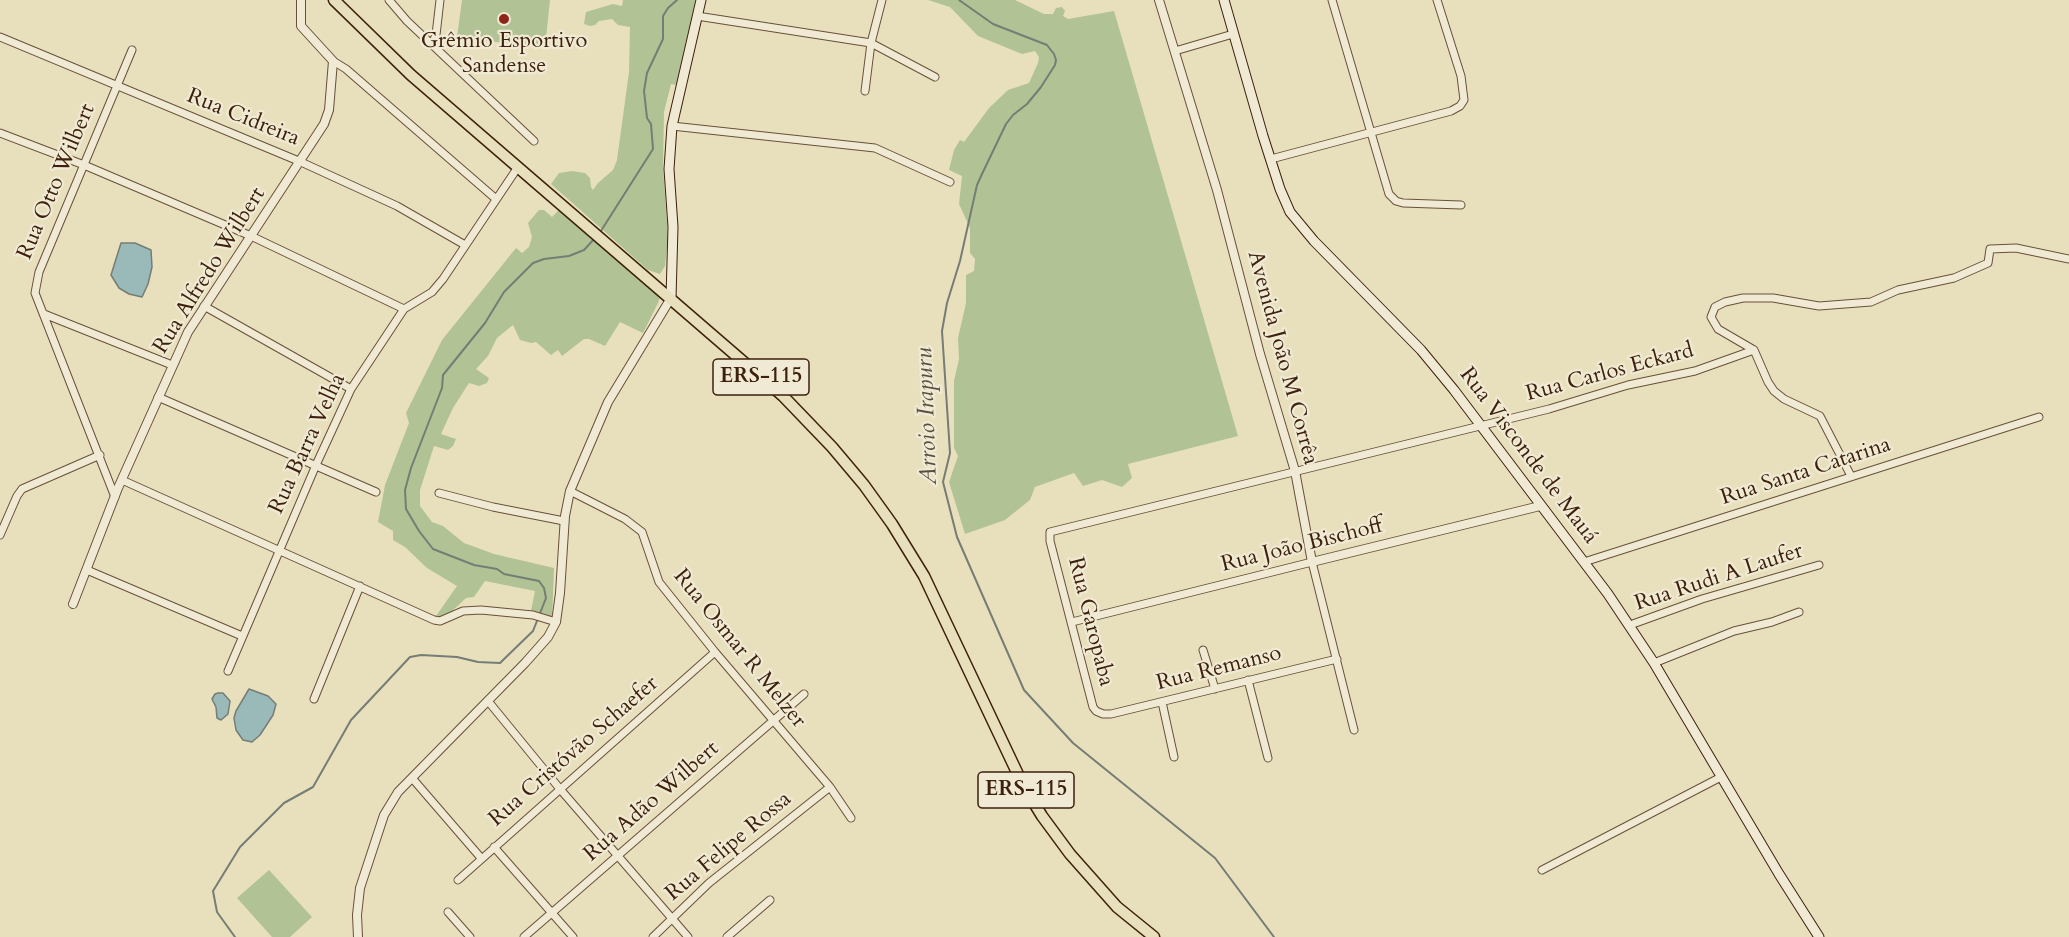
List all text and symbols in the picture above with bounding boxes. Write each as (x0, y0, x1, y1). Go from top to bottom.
marker: Grêmio Esportivo Sandense (497, 12, 511, 26)
place label: Grêmio Esportivo Sandense (421, 29, 587, 80)
street label: Rua Cidreira (183, 83, 303, 153)
street label: Rua Otto Wilbert (12, 100, 102, 264)
street label: Rua Alfredo Wilbert (148, 183, 272, 359)
street label: Avenida João M Corrêa (1241, 248, 1323, 468)
street label: Rua Carlos Eckard (1523, 338, 1697, 408)
water label: Arroio Irapuru (911, 347, 945, 485)
road number: ERS-115 (713, 359, 809, 395)
street label: Rua Visconde de Mauá (1453, 363, 1603, 549)
street label: Rua Barra Velha (264, 370, 352, 518)
street label: Rua Santa Catarina (1718, 432, 1894, 512)
street label: Rua João Bischoff (1219, 513, 1385, 579)
street label: Rua Rudi A Laufer (1632, 538, 1806, 618)
street label: Rua Garopaba (1061, 555, 1119, 689)
street label: Rua Osmar R Melzer (667, 564, 811, 734)
street label: Rua Remanso (1154, 641, 1284, 697)
street label: Rua Cristóvão Schaefer (484, 671, 664, 833)
street label: Rua Adão Wilbert (579, 736, 725, 868)
road number: ERS-115 (978, 772, 1074, 808)
street label: Rua Felipe Rossa (661, 787, 797, 907)

